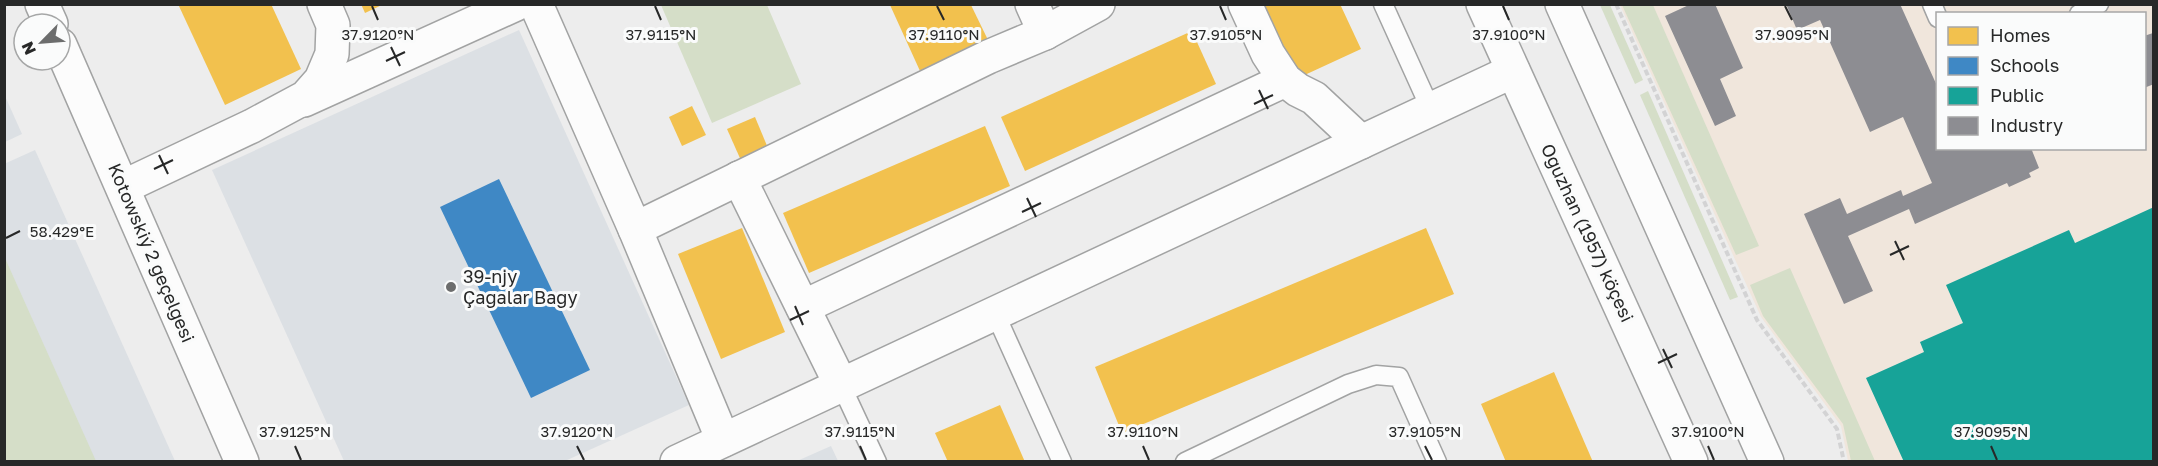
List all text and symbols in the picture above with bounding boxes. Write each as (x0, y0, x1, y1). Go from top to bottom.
north arrow (12, 12, 72, 72)
legend (1936, 12, 2146, 150)
text: Homes (1990, 24, 2050, 46)
text: 37.9120°N (342, 25, 414, 43)
text: 37.9115°N (626, 25, 696, 43)
text: 37.9110°N (908, 25, 980, 43)
text: 37.9105°N (1190, 25, 1262, 43)
text: 37.9100°N (1472, 25, 1546, 43)
text: 37.9095°N (1755, 25, 1829, 43)
text: N (17, 39, 40, 58)
text: Schools (1990, 54, 2059, 76)
text: Public (1990, 84, 2044, 106)
text: Industry (1990, 114, 2063, 136)
street label: Oguzhan (1957) köçesi (1537, 140, 1639, 325)
street label: Kotowskiý 2 geçelgesi (104, 160, 200, 346)
text: 58.429°E (30, 222, 94, 240)
place label: 39-njy Çagalar Bagy (463, 265, 577, 308)
marker: 39-njy Çagalar Bagy (444, 280, 458, 294)
text: 37.9125°N (259, 422, 331, 440)
text: 37.9120°N (541, 422, 613, 440)
text: 37.9115°N (825, 422, 895, 440)
text: 37.9110°N (1107, 422, 1179, 440)
text: 37.9105°N (1389, 422, 1461, 440)
text: 37.9100°N (1671, 422, 1745, 440)
text: 37.9095°N (1954, 422, 2028, 440)

